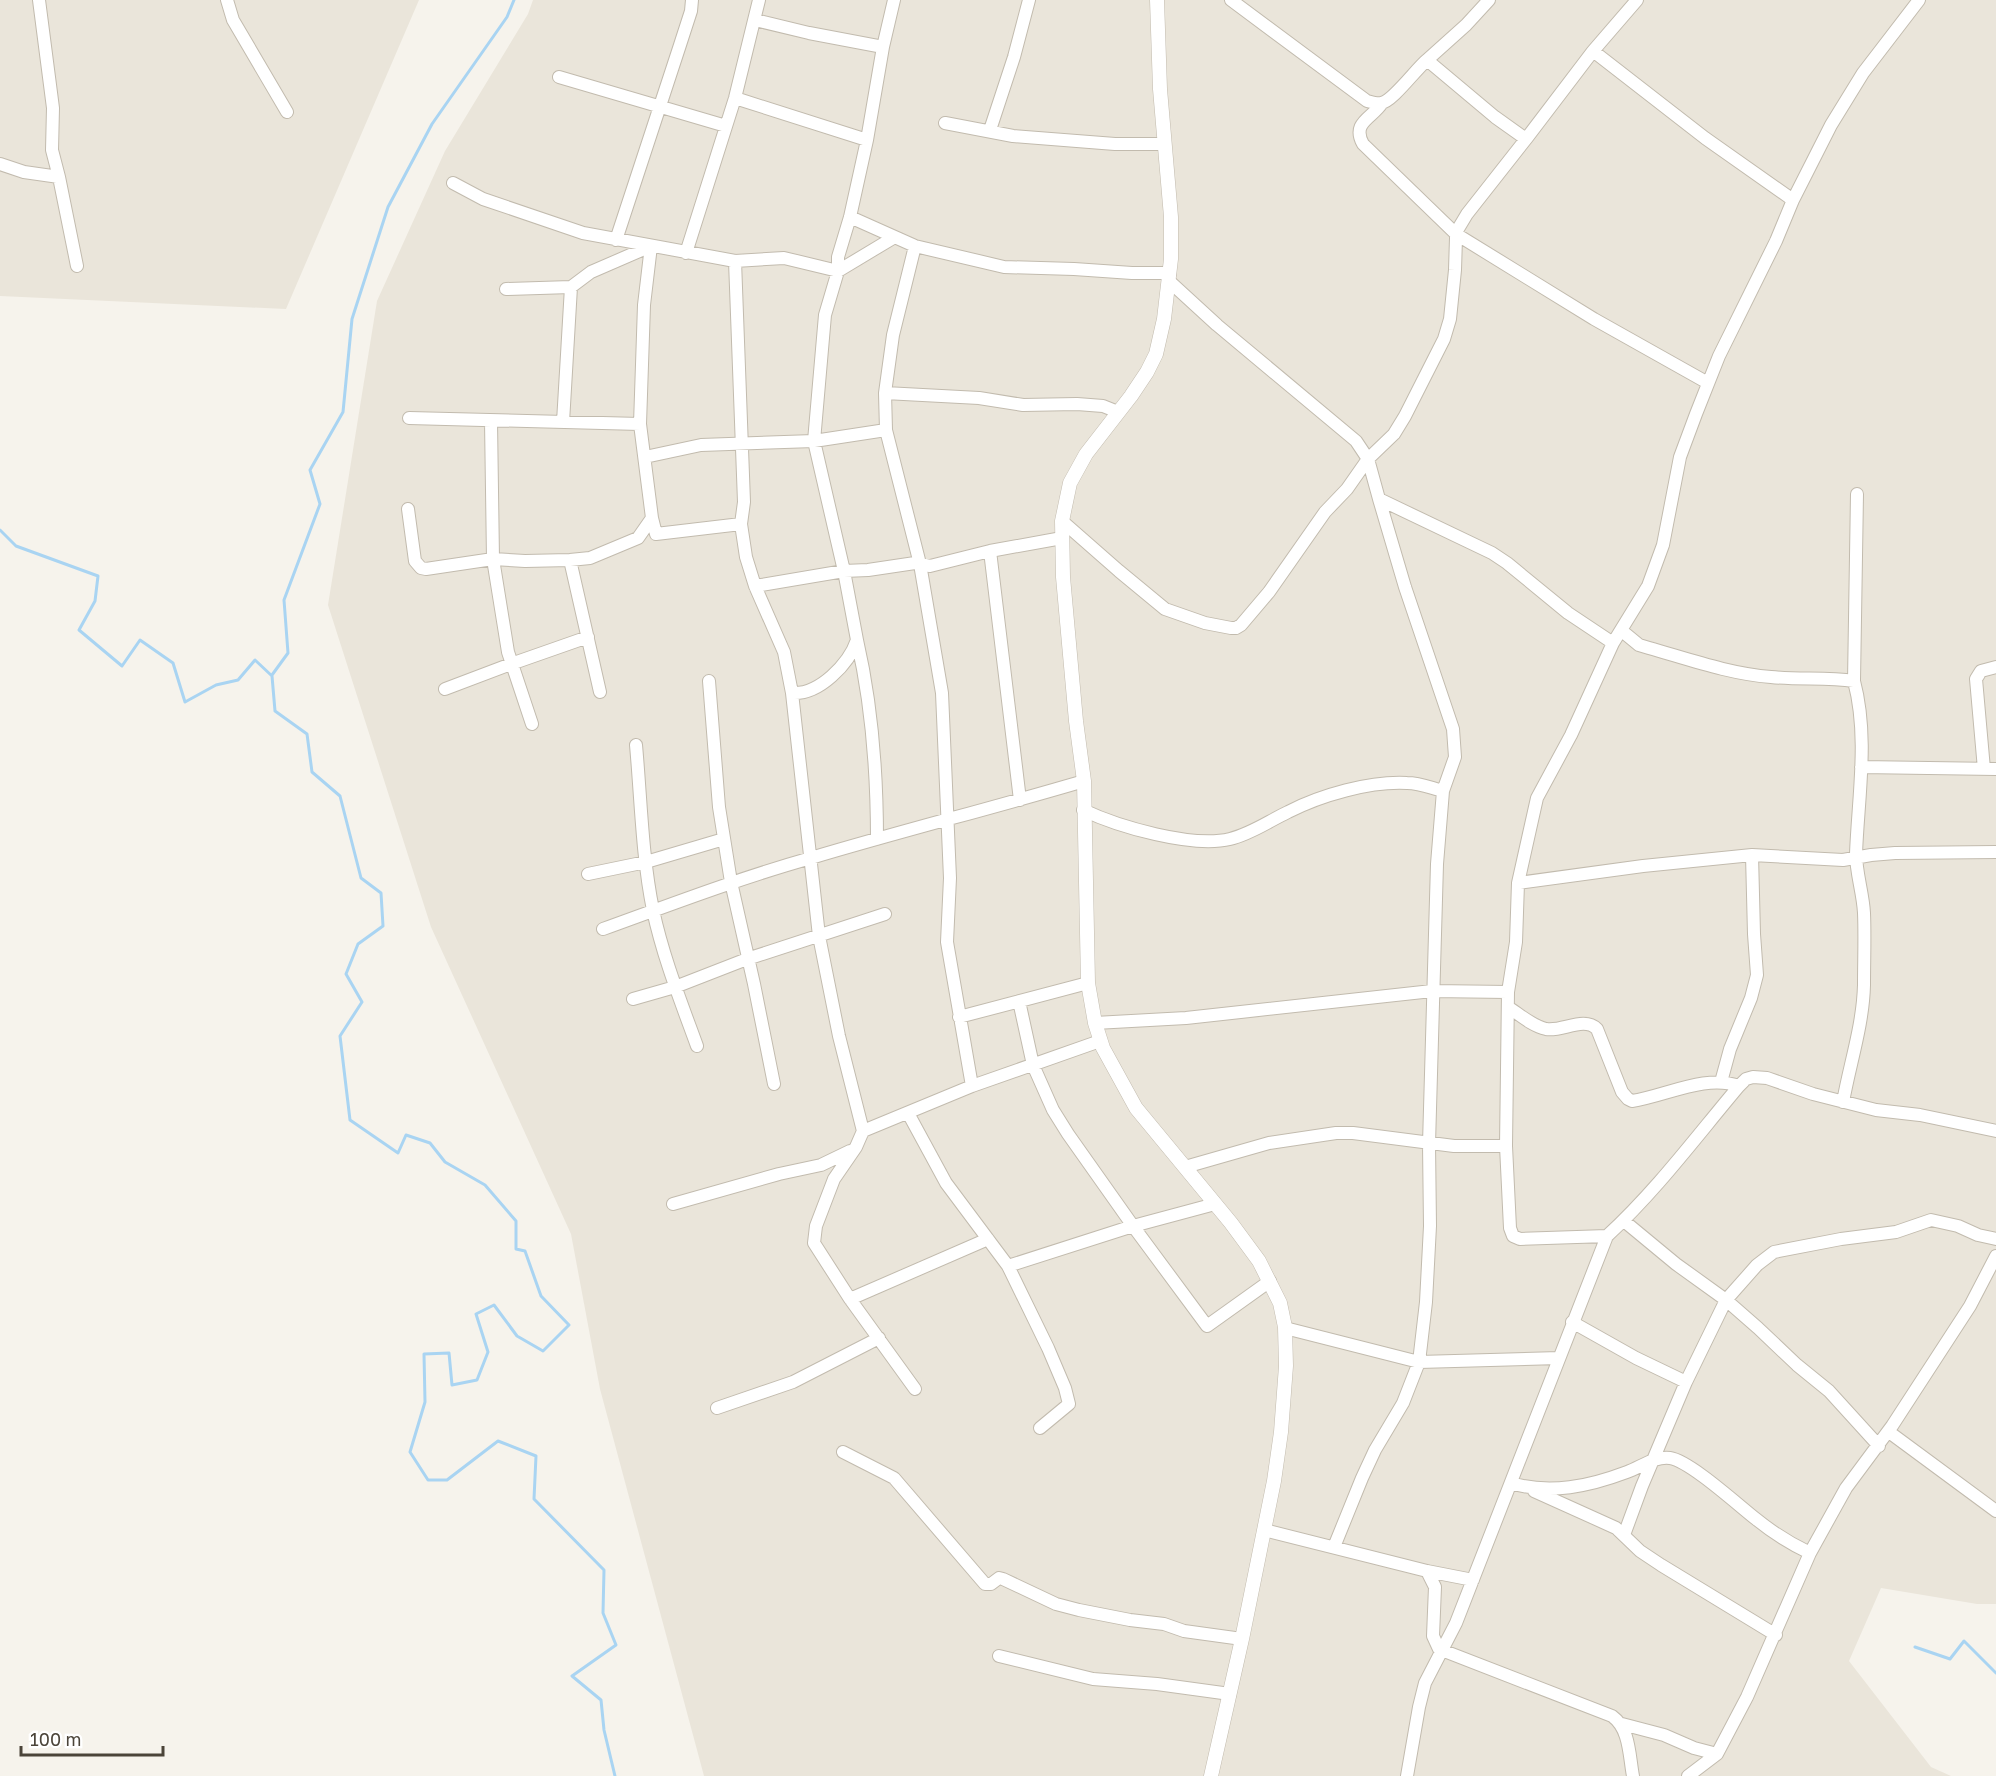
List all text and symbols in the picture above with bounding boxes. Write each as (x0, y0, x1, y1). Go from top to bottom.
scale bar (21, 1719, 164, 1757)
text: 100 m (30, 1728, 81, 1750)

